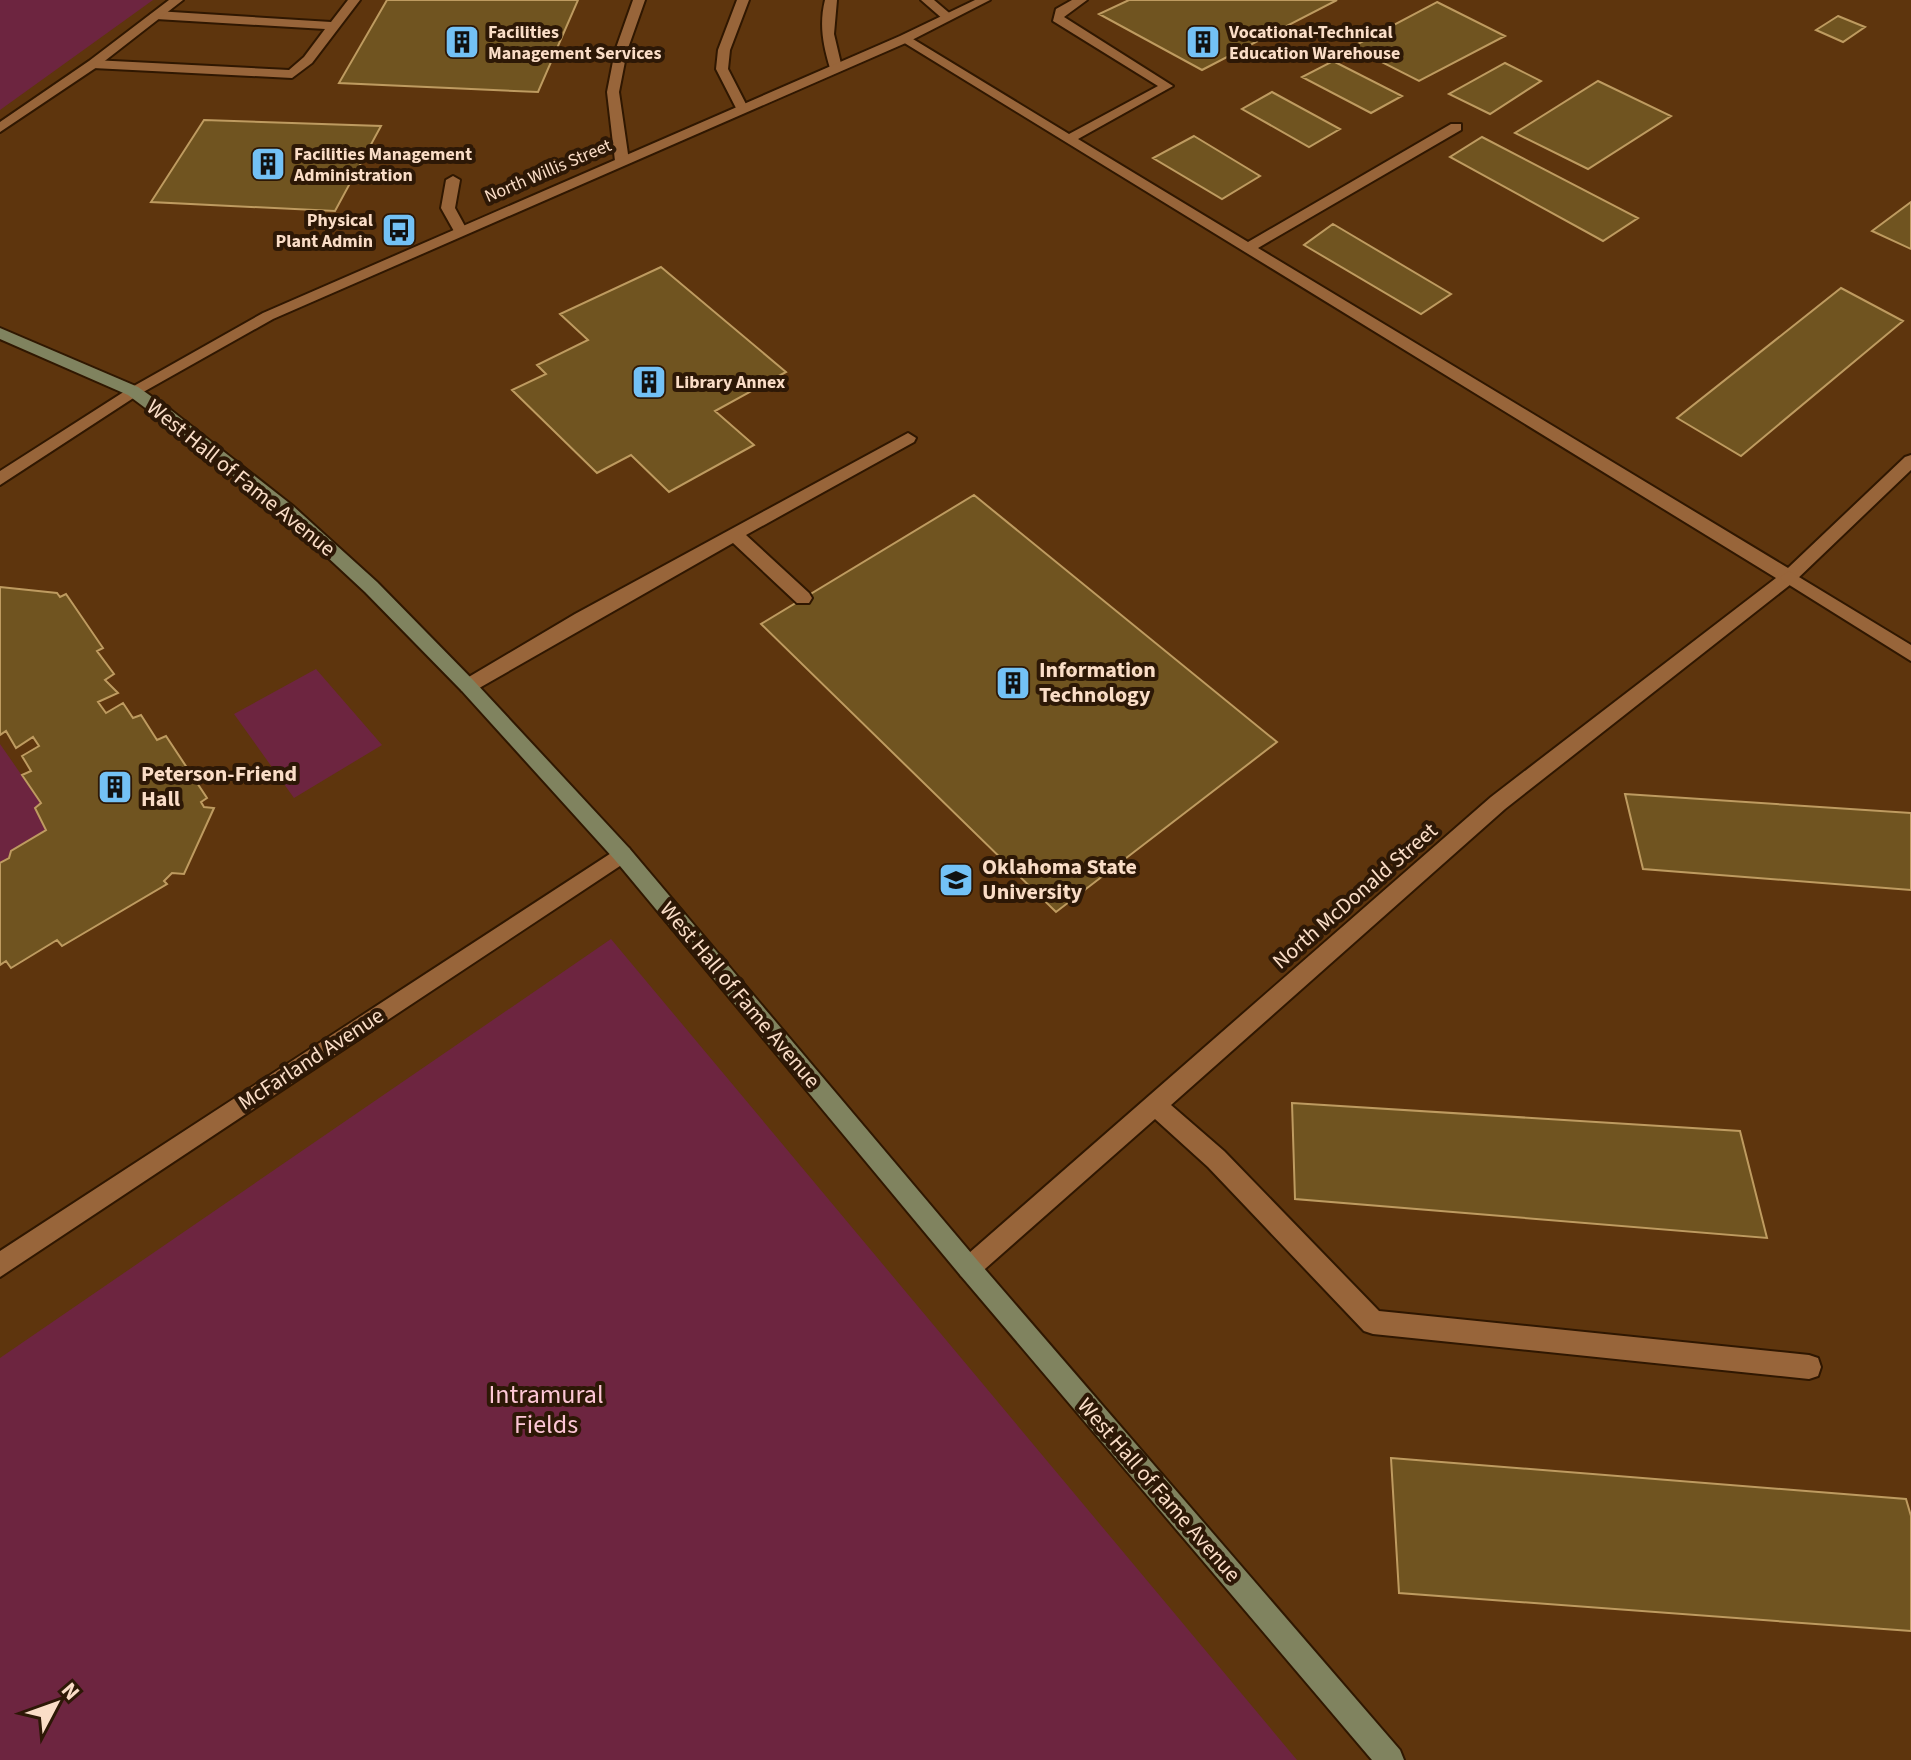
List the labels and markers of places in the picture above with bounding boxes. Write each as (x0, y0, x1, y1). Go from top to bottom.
place label: Facilities Management Services (488, 20, 661, 66)
place label: Vocational-Technical Education Warehouse (1228, 20, 1400, 66)
building icon: Facilities Management Services (443, 23, 481, 61)
building icon: Vocational-Technical Education Warehouse (1184, 23, 1222, 61)
place label: Facilities Management Administration (293, 142, 472, 188)
building icon: Facilities Management Administration (249, 145, 287, 183)
place label: Physical Plant Admin (276, 208, 373, 254)
bus stop icon: Physical Plant Admin (380, 211, 418, 249)
building icon: Library Annex (630, 363, 668, 401)
place label: Library Annex (675, 370, 785, 395)
place label: Information Technology (1039, 654, 1156, 711)
building icon: Information Technology (994, 664, 1032, 702)
place label: Peterson-Friend Hall (141, 758, 297, 815)
building icon: Peterson-Friend Hall (96, 768, 134, 806)
place label: Oklahoma State University (982, 851, 1137, 908)
school or university icon: Oklahoma State University (937, 861, 975, 899)

